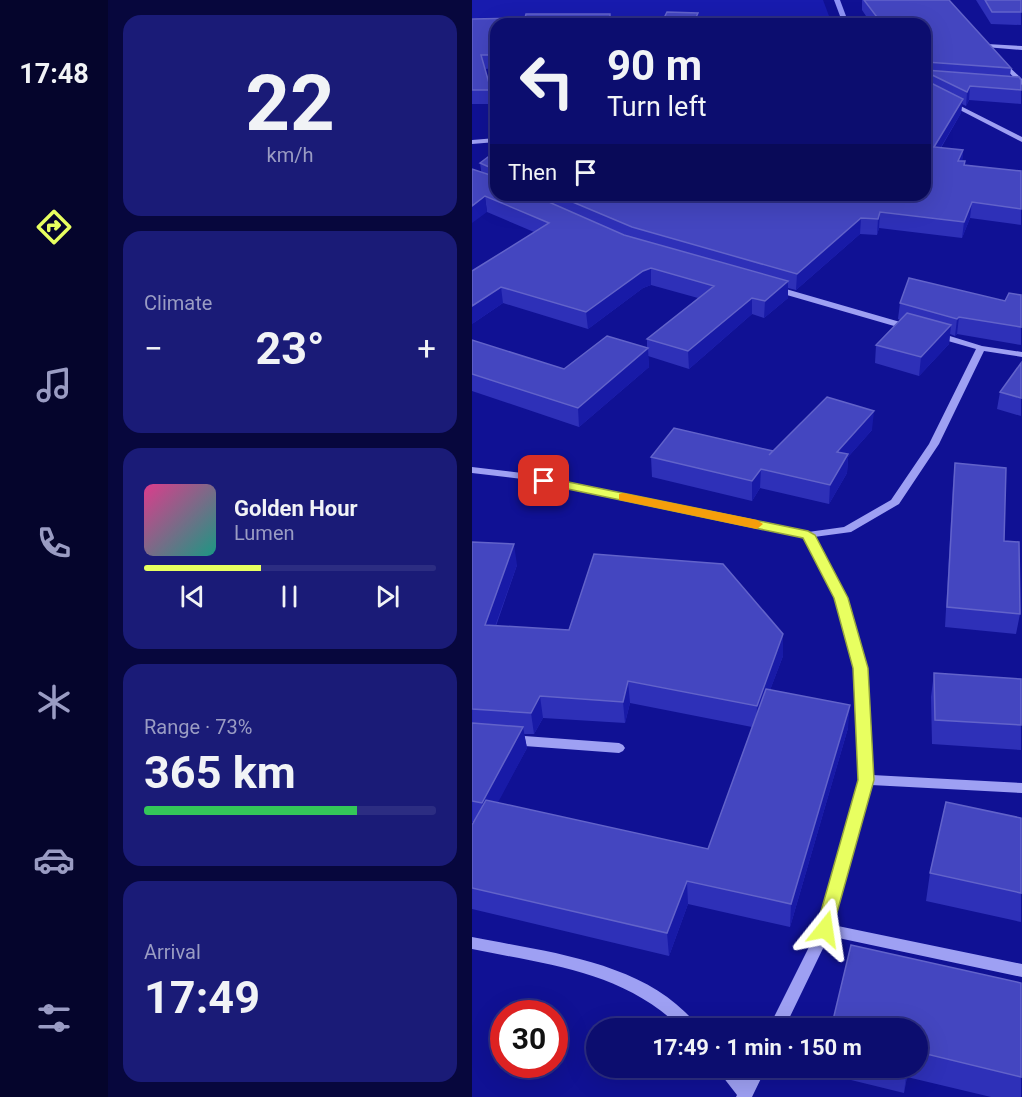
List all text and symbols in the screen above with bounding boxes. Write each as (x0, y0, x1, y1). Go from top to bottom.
text: 90 m (607, 41, 702, 90)
icon: left (508, 42, 586, 120)
text: 17:48 (19, 58, 89, 90)
text: 22 (245, 58, 335, 149)
text: Turn left (607, 91, 707, 123)
text: km/h (267, 143, 313, 167)
icon: arrive (569, 156, 602, 189)
text: Then (508, 160, 557, 185)
icon: directions (33, 206, 75, 248)
text: Climate (144, 291, 212, 315)
text: 23° (255, 322, 325, 375)
text: − (144, 329, 163, 368)
text: + (417, 329, 436, 368)
icon: music (33, 364, 75, 406)
pin (518, 455, 569, 506)
icon: arrive (527, 464, 560, 497)
text: Golden Hour (234, 496, 358, 521)
text: Lumen (234, 521, 295, 545)
icon: phone (33, 522, 75, 564)
icon: previous (176, 580, 209, 613)
icon: pause (273, 580, 306, 613)
icon: next (371, 580, 404, 613)
icon: climate (33, 681, 75, 723)
text: Range · 73% (144, 715, 252, 739)
text: 365 km (144, 746, 296, 799)
icon: car (33, 839, 75, 881)
position arrow (793, 897, 857, 961)
text: Arrival (144, 940, 201, 964)
text: 17:49 (144, 971, 260, 1024)
icon: filters (33, 997, 75, 1039)
speed limit sign: 30 (490, 1000, 568, 1078)
text: 17:49 · 1 min · 150 m (652, 1035, 862, 1060)

